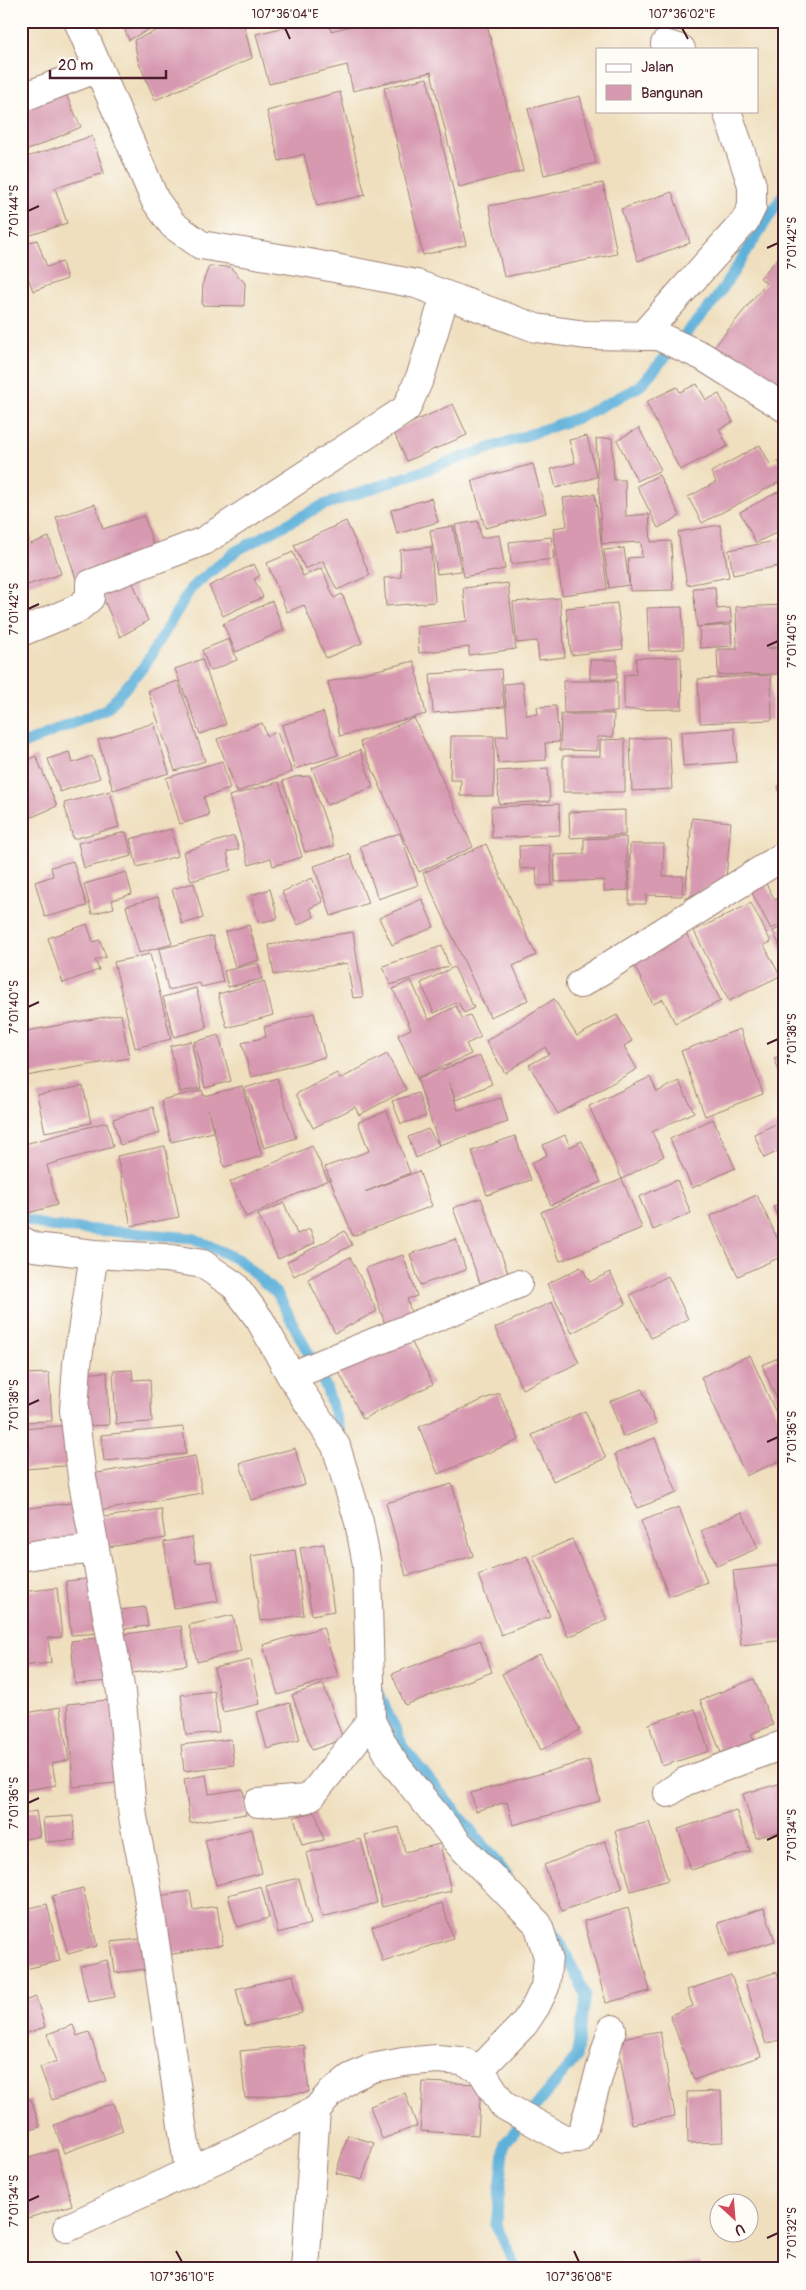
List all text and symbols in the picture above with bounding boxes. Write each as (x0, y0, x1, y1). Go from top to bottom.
text: 107°36'04"E (252, 7, 318, 22)
text: 107°36'02"E (649, 7, 715, 22)
scale bar (50, 48, 166, 80)
legend (596, 48, 758, 112)
text: 20 m (58, 56, 93, 75)
text: Jalan (641, 58, 674, 77)
text: Bangunan (641, 84, 703, 103)
text: 7°01'44"S (7, 185, 22, 237)
text: 7°01'42"S (785, 217, 800, 269)
text: 7°01'42"S (7, 583, 22, 635)
text: 7°01'40"S (785, 614, 800, 668)
text: 7°01'40"S (7, 980, 22, 1034)
text: 7°01'38"S (785, 1013, 800, 1065)
text: 7°01'38"S (7, 1379, 22, 1431)
text: 7°01'36"S (785, 1411, 800, 1463)
text: 7°01'36"S (7, 1777, 22, 1829)
text: 7°01'34"S (785, 1809, 800, 1861)
text: 7°01'34"S (7, 2175, 22, 2227)
north arrow (708, 2192, 758, 2242)
text: 7°01'32"S (785, 2207, 800, 2259)
text: U (732, 2220, 747, 2239)
text: 107°36'10"E (150, 2270, 214, 2285)
text: 107°36'08"E (546, 2270, 612, 2285)

